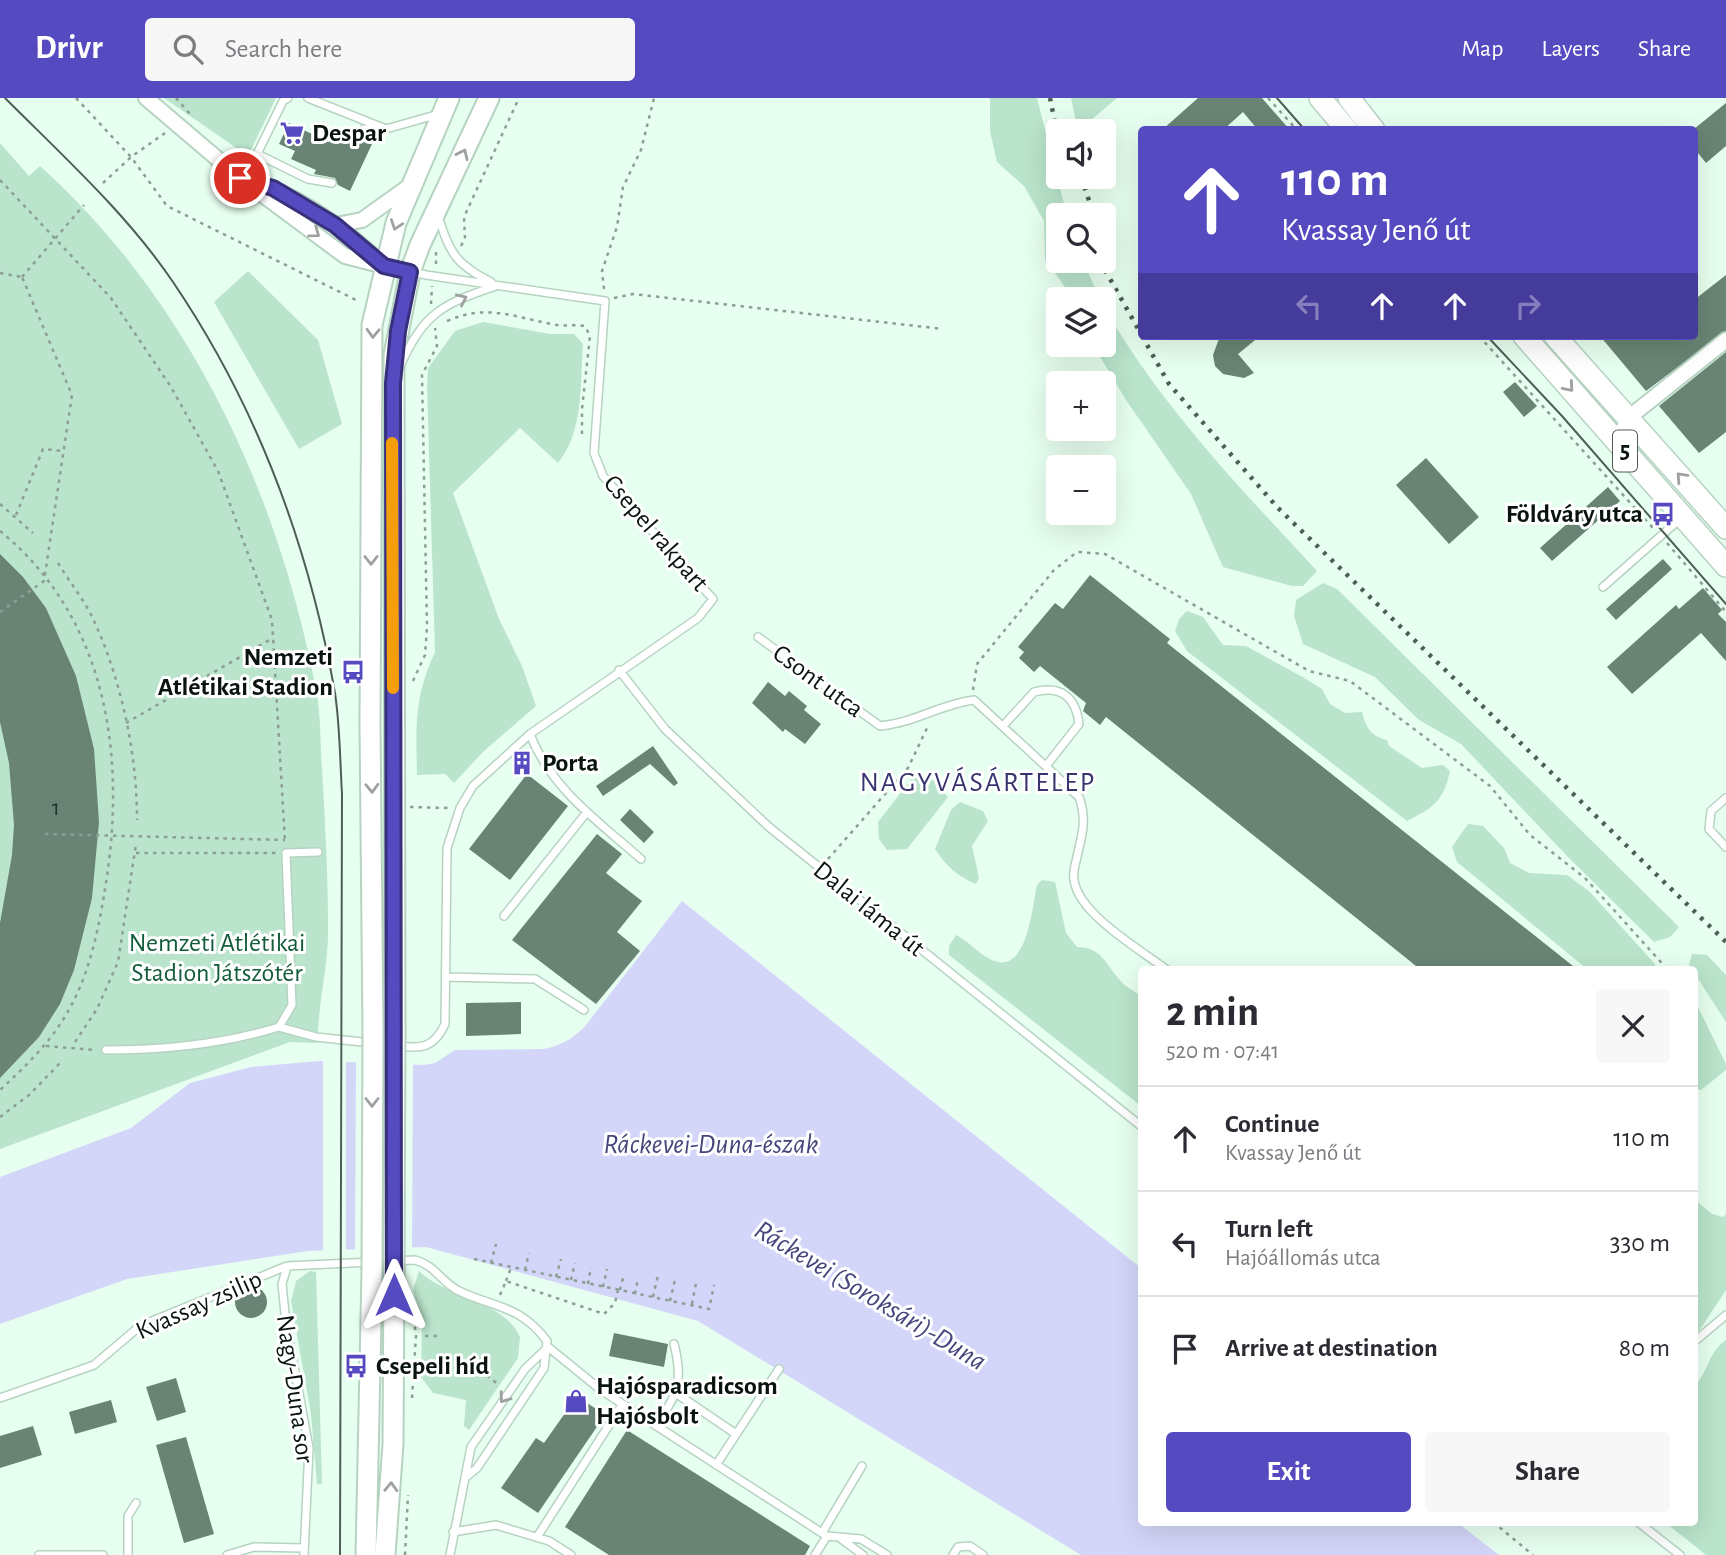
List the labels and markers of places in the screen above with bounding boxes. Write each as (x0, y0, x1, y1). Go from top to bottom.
supermarket icon: Despar (278, 119, 306, 147)
place label: Despar (312, 120, 386, 146)
pin (210, 148, 270, 208)
bus stop icon: Földváry utca (1649, 500, 1677, 528)
place label: Földváry utca (1506, 501, 1643, 527)
place label: Nemzeti Atlétikai Stadion (158, 644, 333, 700)
bus stop icon: Nemzeti Atlétikai Stadion (339, 658, 367, 686)
building icon: Porta (508, 749, 536, 777)
place label: Porta (542, 750, 599, 776)
bus stop icon: Csepeli híd (342, 1352, 370, 1380)
place label: Csepeli híd (376, 1353, 490, 1379)
place label: Hajósparadicsom Hajósbolt (596, 1373, 778, 1429)
shop icon: Hajósparadicsom Hajósbolt (562, 1387, 590, 1415)

